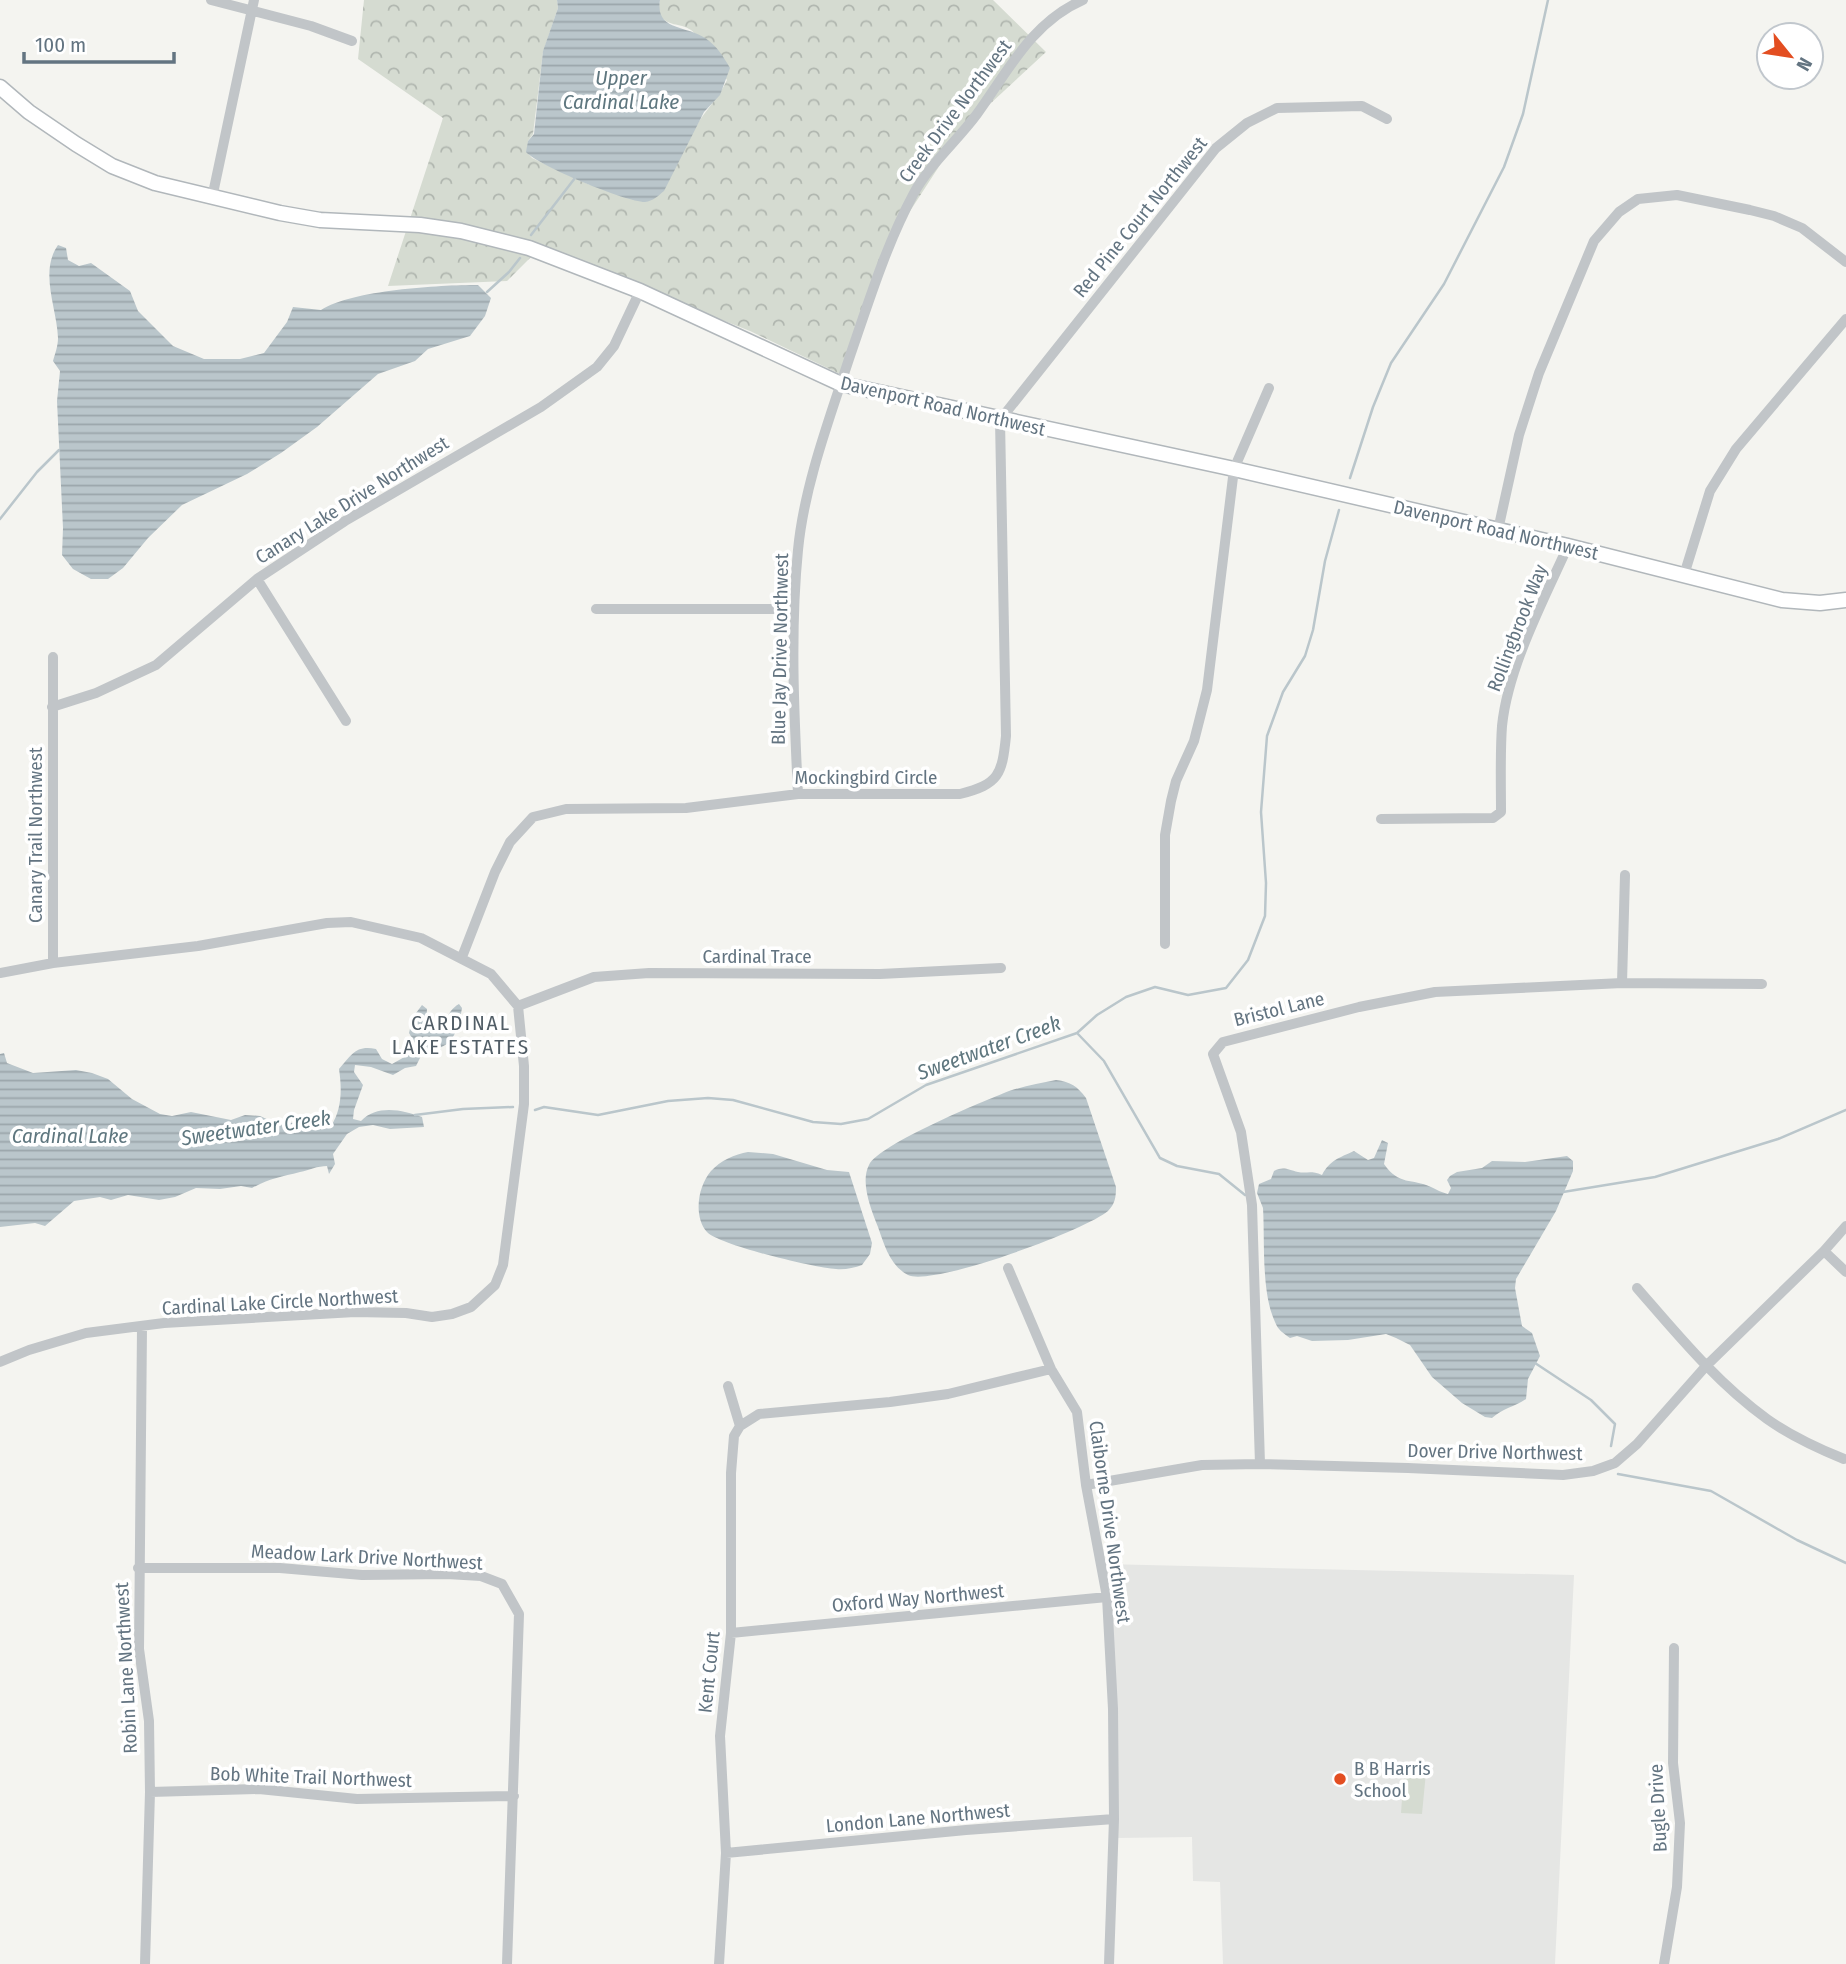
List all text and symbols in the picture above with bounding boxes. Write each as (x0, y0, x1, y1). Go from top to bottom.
scale bar (24, 21, 175, 65)
north arrow (1755, 21, 1825, 91)
text: 100 m (35, 32, 86, 58)
street label: Creek Drive Northwest (894, 34, 1017, 187)
text: N (1791, 54, 1817, 75)
water label: Upper Cardinal Lake (563, 65, 679, 115)
street label: Red Pine Court Northwest (1068, 132, 1212, 302)
street label: Davenport Road Northwest (838, 371, 1048, 441)
street label: Canary Lake Drive Northwest (251, 431, 453, 569)
street label: Davenport Road Northwest (1391, 495, 1601, 565)
street label: Blue Jay Drive Northwest (767, 552, 793, 745)
street label: Rollingbrook Way (1482, 561, 1552, 695)
street label: Canary Trail Northwest (24, 746, 47, 923)
street label: Mockingbird Circle (795, 766, 937, 789)
street label: Cardinal Trace (702, 945, 812, 968)
street label: Bristol Lane (1231, 987, 1327, 1031)
district label: CARDINAL LAKE ESTATES (392, 1010, 530, 1060)
water label: Sweetwater Creek (913, 1010, 1064, 1086)
water label: Sweetwater Creek (179, 1105, 332, 1152)
water label: Cardinal Lake (12, 1123, 128, 1149)
street label: Cardinal Lake Circle Northwest (161, 1284, 400, 1320)
street label: Claiborne Drive Northwest (1084, 1419, 1136, 1626)
street label: Dover Drive Northwest (1407, 1439, 1583, 1465)
street label: Meadow Lark Drive Northwest (251, 1539, 484, 1575)
street label: Oxford Way Northwest (831, 1579, 1006, 1617)
street label: Robin Lane Northwest (110, 1581, 142, 1754)
street label: Kent Court (693, 1629, 725, 1714)
place label: B B Harris School (1354, 1757, 1431, 1802)
street label: Bob White Trail Northwest (210, 1762, 413, 1792)
street label: Bugle Drive (1644, 1763, 1672, 1853)
marker: B B Harris School (1332, 1771, 1348, 1787)
street label: London Lane Northwest (825, 1798, 1012, 1838)

